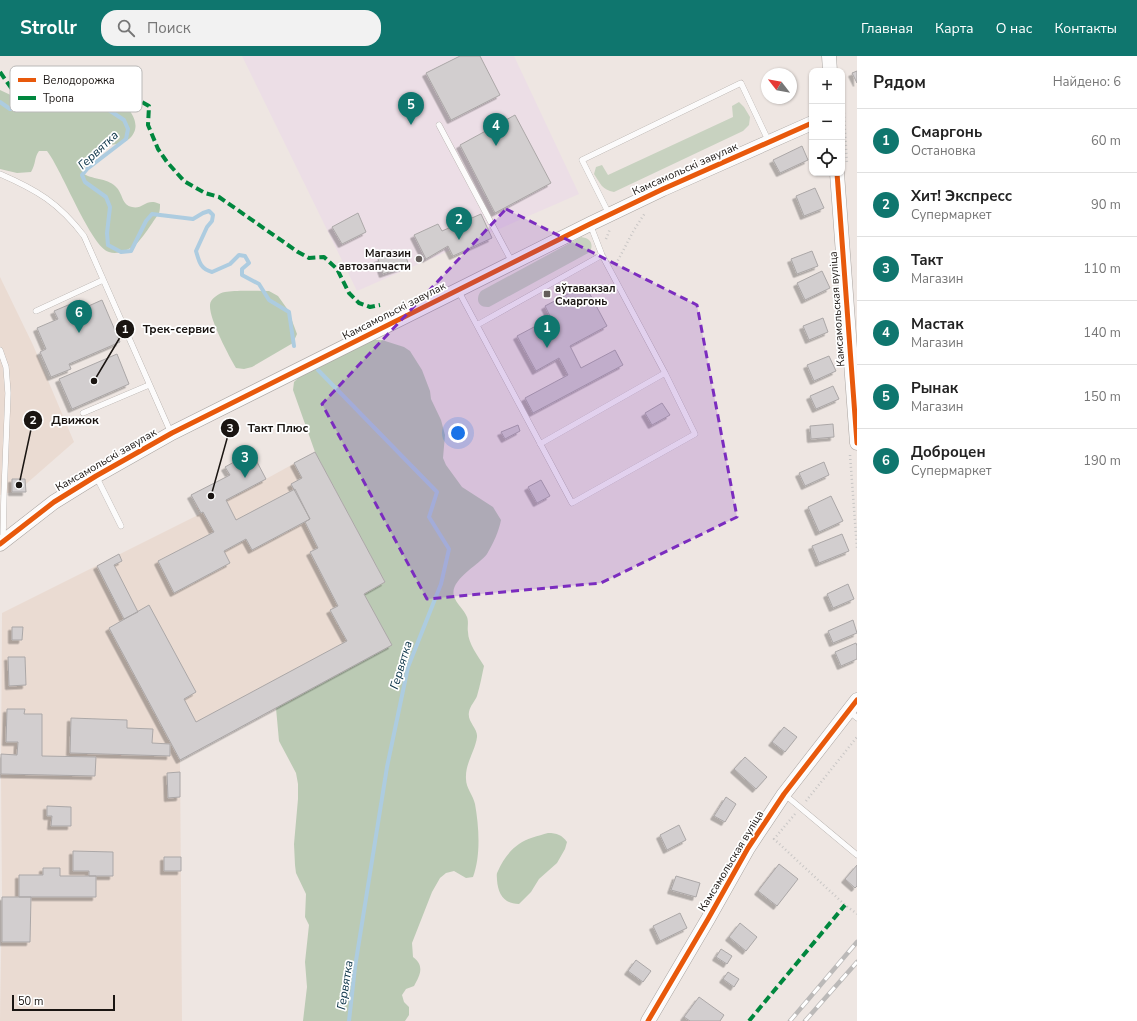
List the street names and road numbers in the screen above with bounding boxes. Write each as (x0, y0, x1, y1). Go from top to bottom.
street label: Камсамольскі завулак (630, 139, 740, 199)
street label: Камсамольская вуліца (825, 251, 849, 367)
street label: Камсамольскі завулак (340, 278, 449, 344)
street label: Камсамольскі завулак (53, 425, 159, 495)
street label: Камсамольская вуліца (695, 808, 767, 914)

